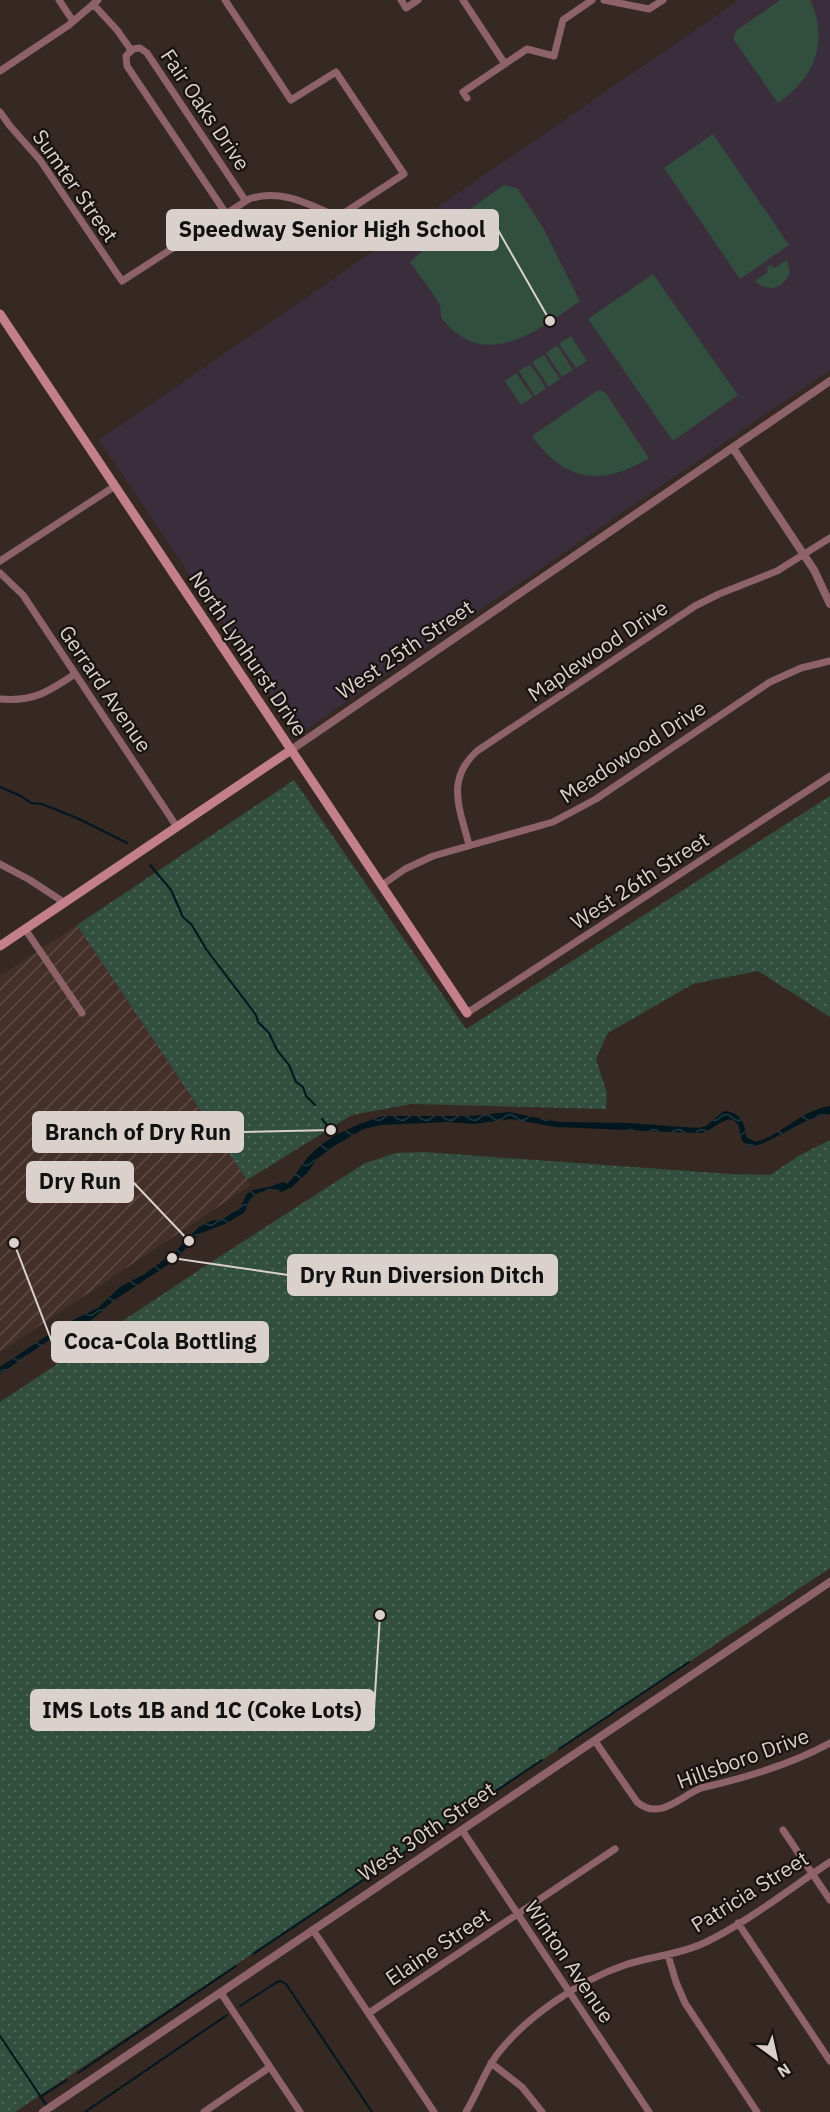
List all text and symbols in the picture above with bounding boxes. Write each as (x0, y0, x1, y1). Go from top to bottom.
street label: Fair Oaks Drive (155, 43, 257, 176)
street label: Sumter Street (27, 124, 125, 247)
callout: Speedway Senior High School (167, 210, 498, 250)
text: Speedway Senior High School (178, 214, 486, 243)
street label: North Lynhurst Drive (183, 565, 315, 741)
street label: West 25th Street (331, 593, 478, 705)
street label: Maplewood Drive (522, 593, 673, 707)
street label: Gerrard Avenue (53, 619, 159, 757)
street label: Meadowood Drive (554, 693, 711, 809)
street label: West 26th Street (565, 825, 714, 935)
callout: Branch of Dry Run (33, 1112, 243, 1152)
text: Branch of Dry Run (45, 1117, 231, 1146)
callout: Dry Run (27, 1162, 133, 1202)
text: Dry Run (39, 1166, 121, 1195)
callout: Dry Run Diversion Ditch (288, 1255, 557, 1295)
text: Dry Run Diversion Ditch (300, 1260, 544, 1289)
callout: Coca-Cola Bottling (52, 1322, 268, 1362)
text: Coca-Cola Bottling (64, 1326, 257, 1355)
callout: IMS Lots 1B and 1C (Coke Lots) (31, 1690, 374, 1730)
text: IMS Lots 1B and 1C (Coke Lots) (42, 1695, 362, 1724)
street label: Hillsboro Drive (673, 1721, 813, 1795)
street label: West 30th Street (353, 1775, 500, 1887)
street label: Patricia Street (685, 1844, 814, 1938)
street label: Winton Avenue (519, 1895, 621, 2028)
street label: Elaine Street (380, 1901, 495, 1991)
north arrow (746, 2028, 806, 2088)
text: N (774, 2059, 794, 2082)

